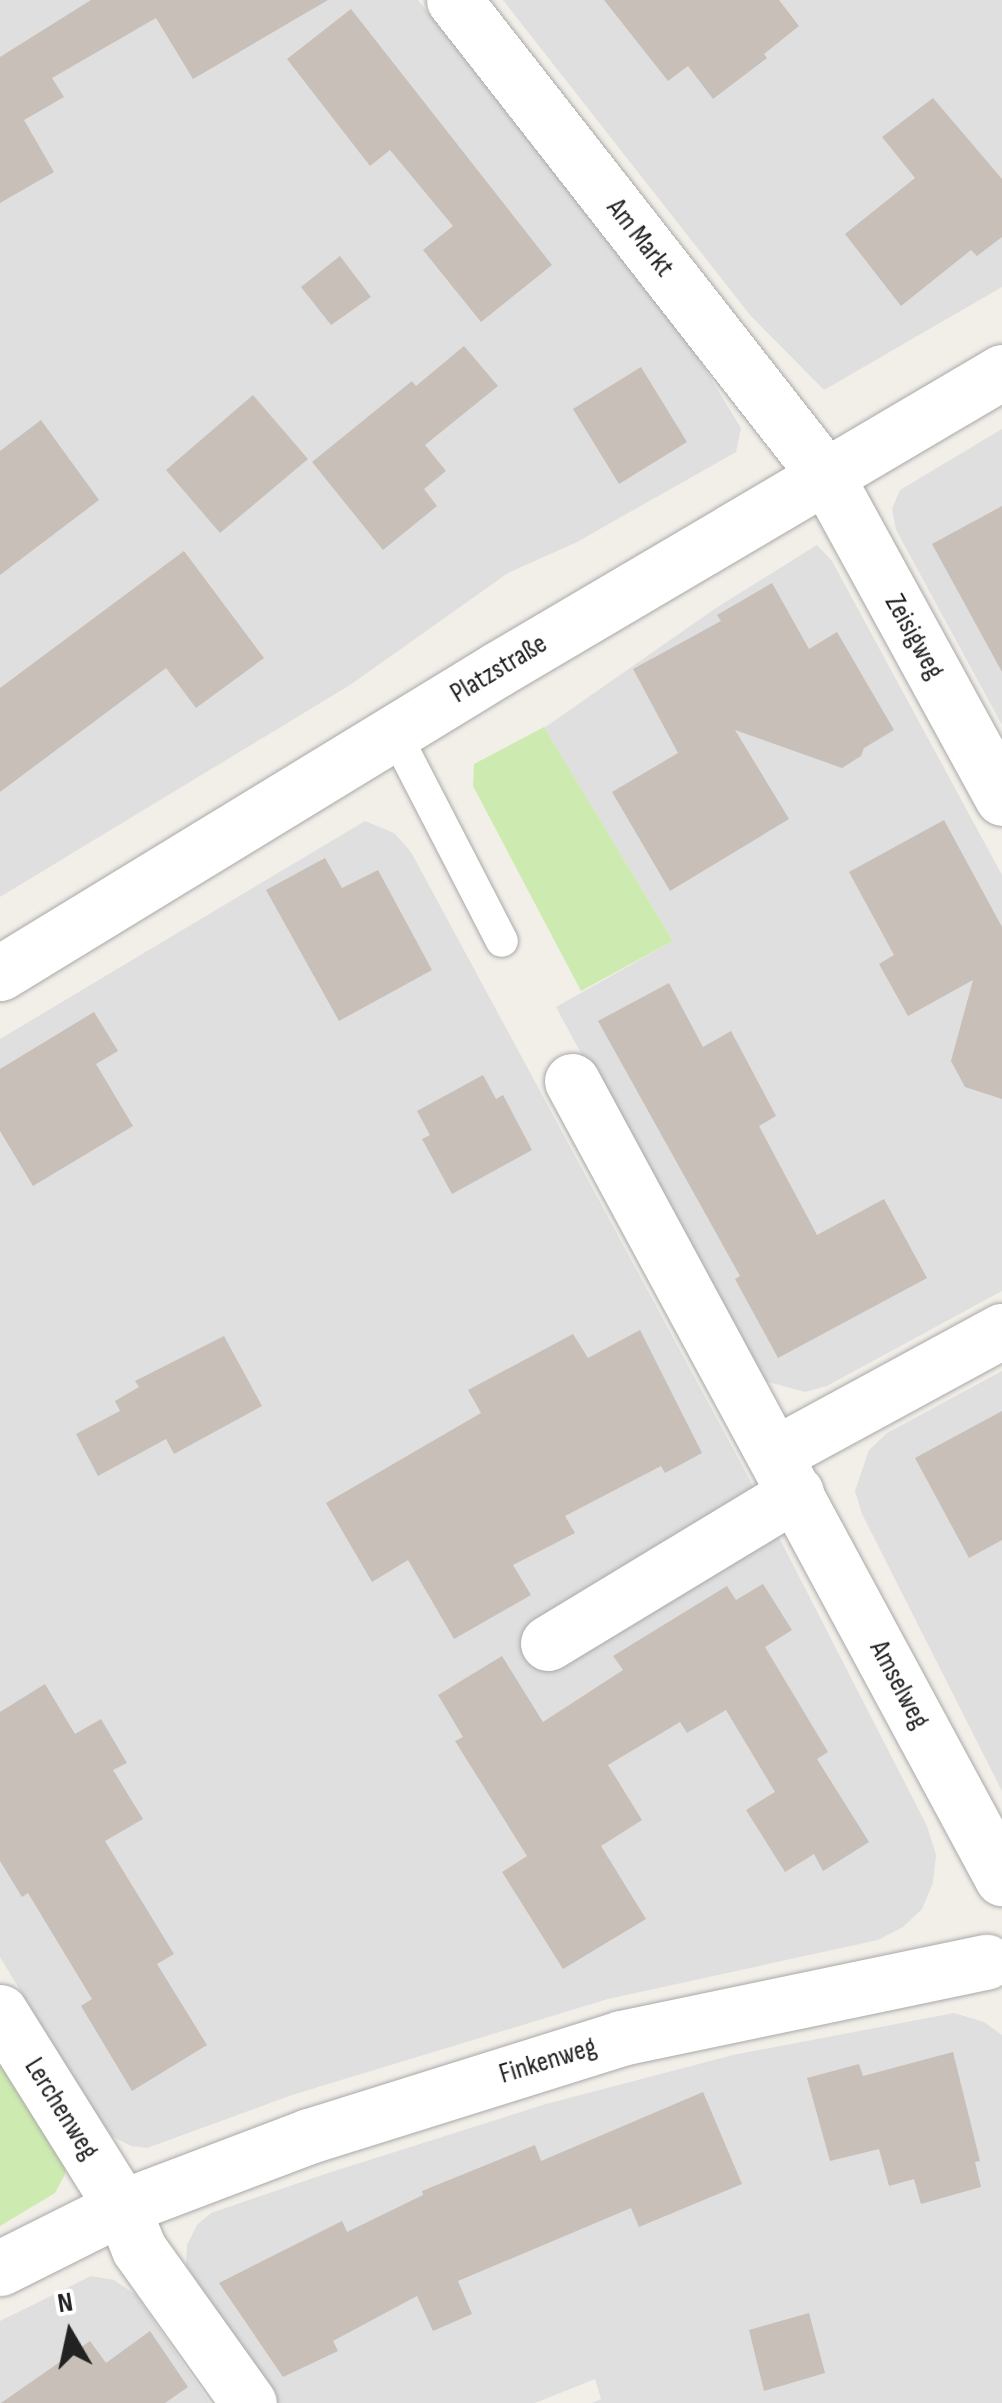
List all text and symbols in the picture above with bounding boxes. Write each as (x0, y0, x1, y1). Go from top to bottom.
street label: Am Markt (599, 192, 681, 284)
street label: Zeisigweg (877, 589, 951, 685)
street label: Platzstraße (445, 627, 553, 711)
street label: Amselweg (862, 1635, 936, 1735)
street label: Finkenweg (495, 2030, 601, 2092)
street label: Lerchenweg (17, 2052, 105, 2166)
north arrow (20, 2283, 120, 2383)
text: N (55, 2285, 75, 2320)

